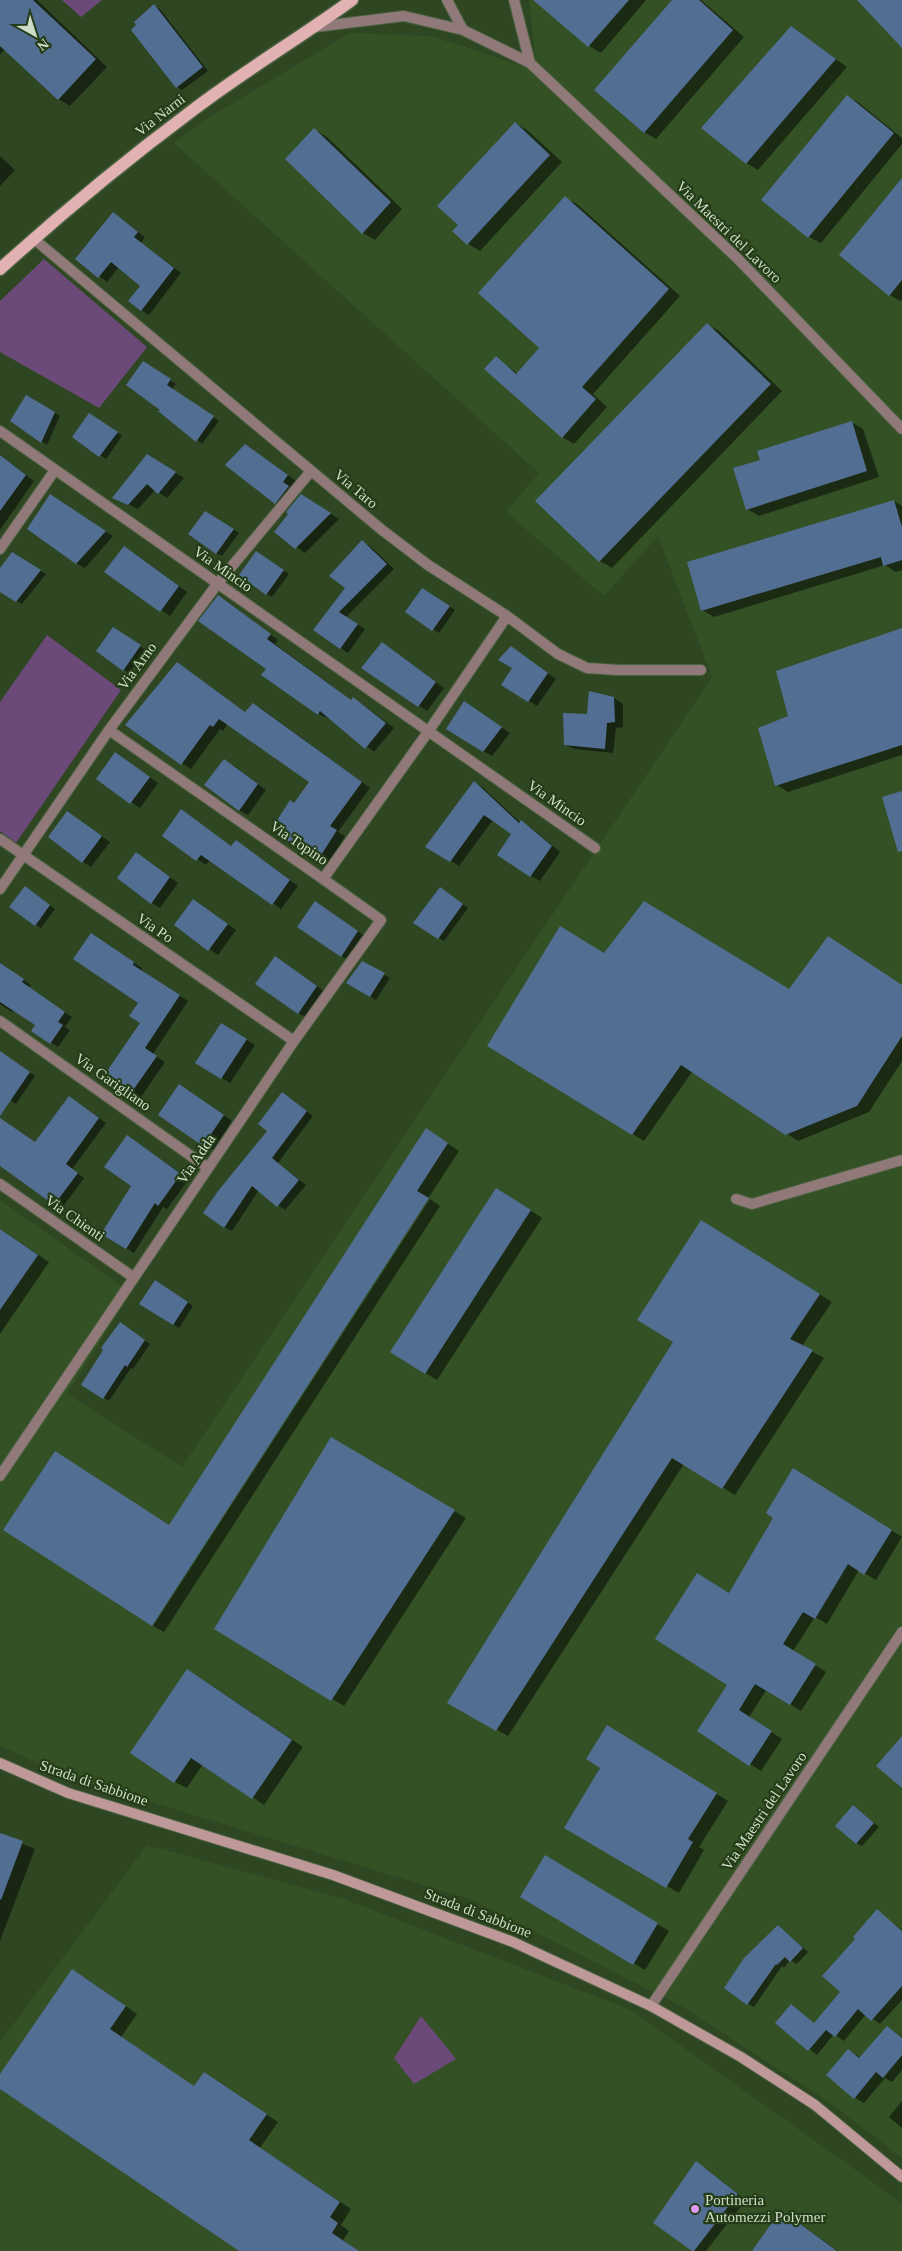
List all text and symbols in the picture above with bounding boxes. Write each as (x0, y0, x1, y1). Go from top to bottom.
north arrow (10, 10, 60, 60)
text: N (34, 36, 52, 54)
street label: Via Narni (132, 91, 188, 139)
street label: Via Maestri del Lavoro (673, 178, 785, 286)
street label: Via Taro (331, 466, 381, 512)
street label: Via Mincio (191, 543, 255, 595)
street label: Via Arno (115, 639, 159, 693)
street label: Via Mincio (525, 777, 589, 829)
street label: Via Topino (267, 818, 331, 868)
street label: Via Po (134, 910, 176, 946)
street label: Via Garigliano (72, 1050, 154, 1114)
street label: Via Adda (174, 1131, 219, 1187)
street label: Via Chienti (42, 1192, 108, 1244)
street label: Via Maestri del Lavoro (718, 1749, 810, 1873)
street label: Strada di Sabbione (38, 1757, 150, 1809)
street label: Strada di Sabbione (422, 1885, 534, 1941)
place label: Portineria Automezzi Polymer (705, 2192, 825, 2225)
marker: Portineria Automezzi Polymer (689, 2203, 701, 2215)

